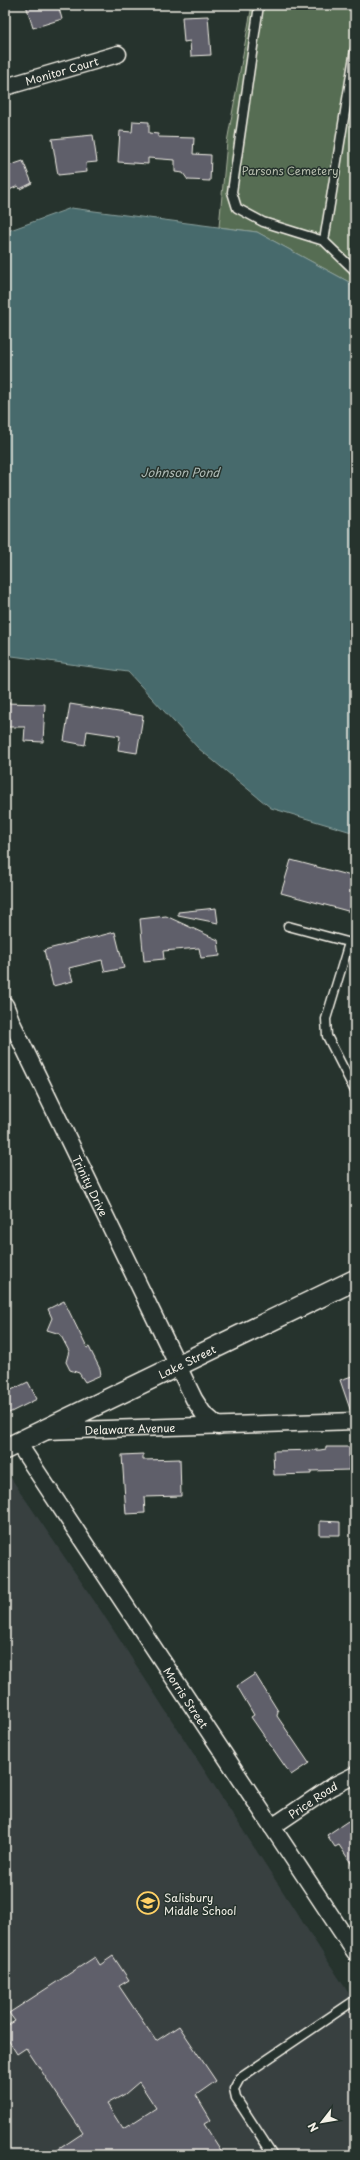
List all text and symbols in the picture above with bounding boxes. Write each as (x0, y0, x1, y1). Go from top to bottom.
street label: Monitor Court (23, 52, 101, 89)
park label: Parsons Cemetery (241, 162, 339, 179)
water label: Johnson Pond (141, 463, 221, 481)
street label: Trinity Drive (69, 1152, 113, 1219)
street label: Lake Street (155, 1340, 219, 1382)
street label: Delaware Avenue (84, 1418, 176, 1438)
street label: Morris Street (160, 1663, 213, 1732)
street label: Price Road (284, 1777, 340, 1822)
place label: Salisbury Middle School (164, 1889, 236, 1919)
school or university icon: Salisbury Middle School (135, 1890, 161, 1916)
north arrow (302, 2102, 342, 2142)
text: N (303, 2119, 323, 2136)

